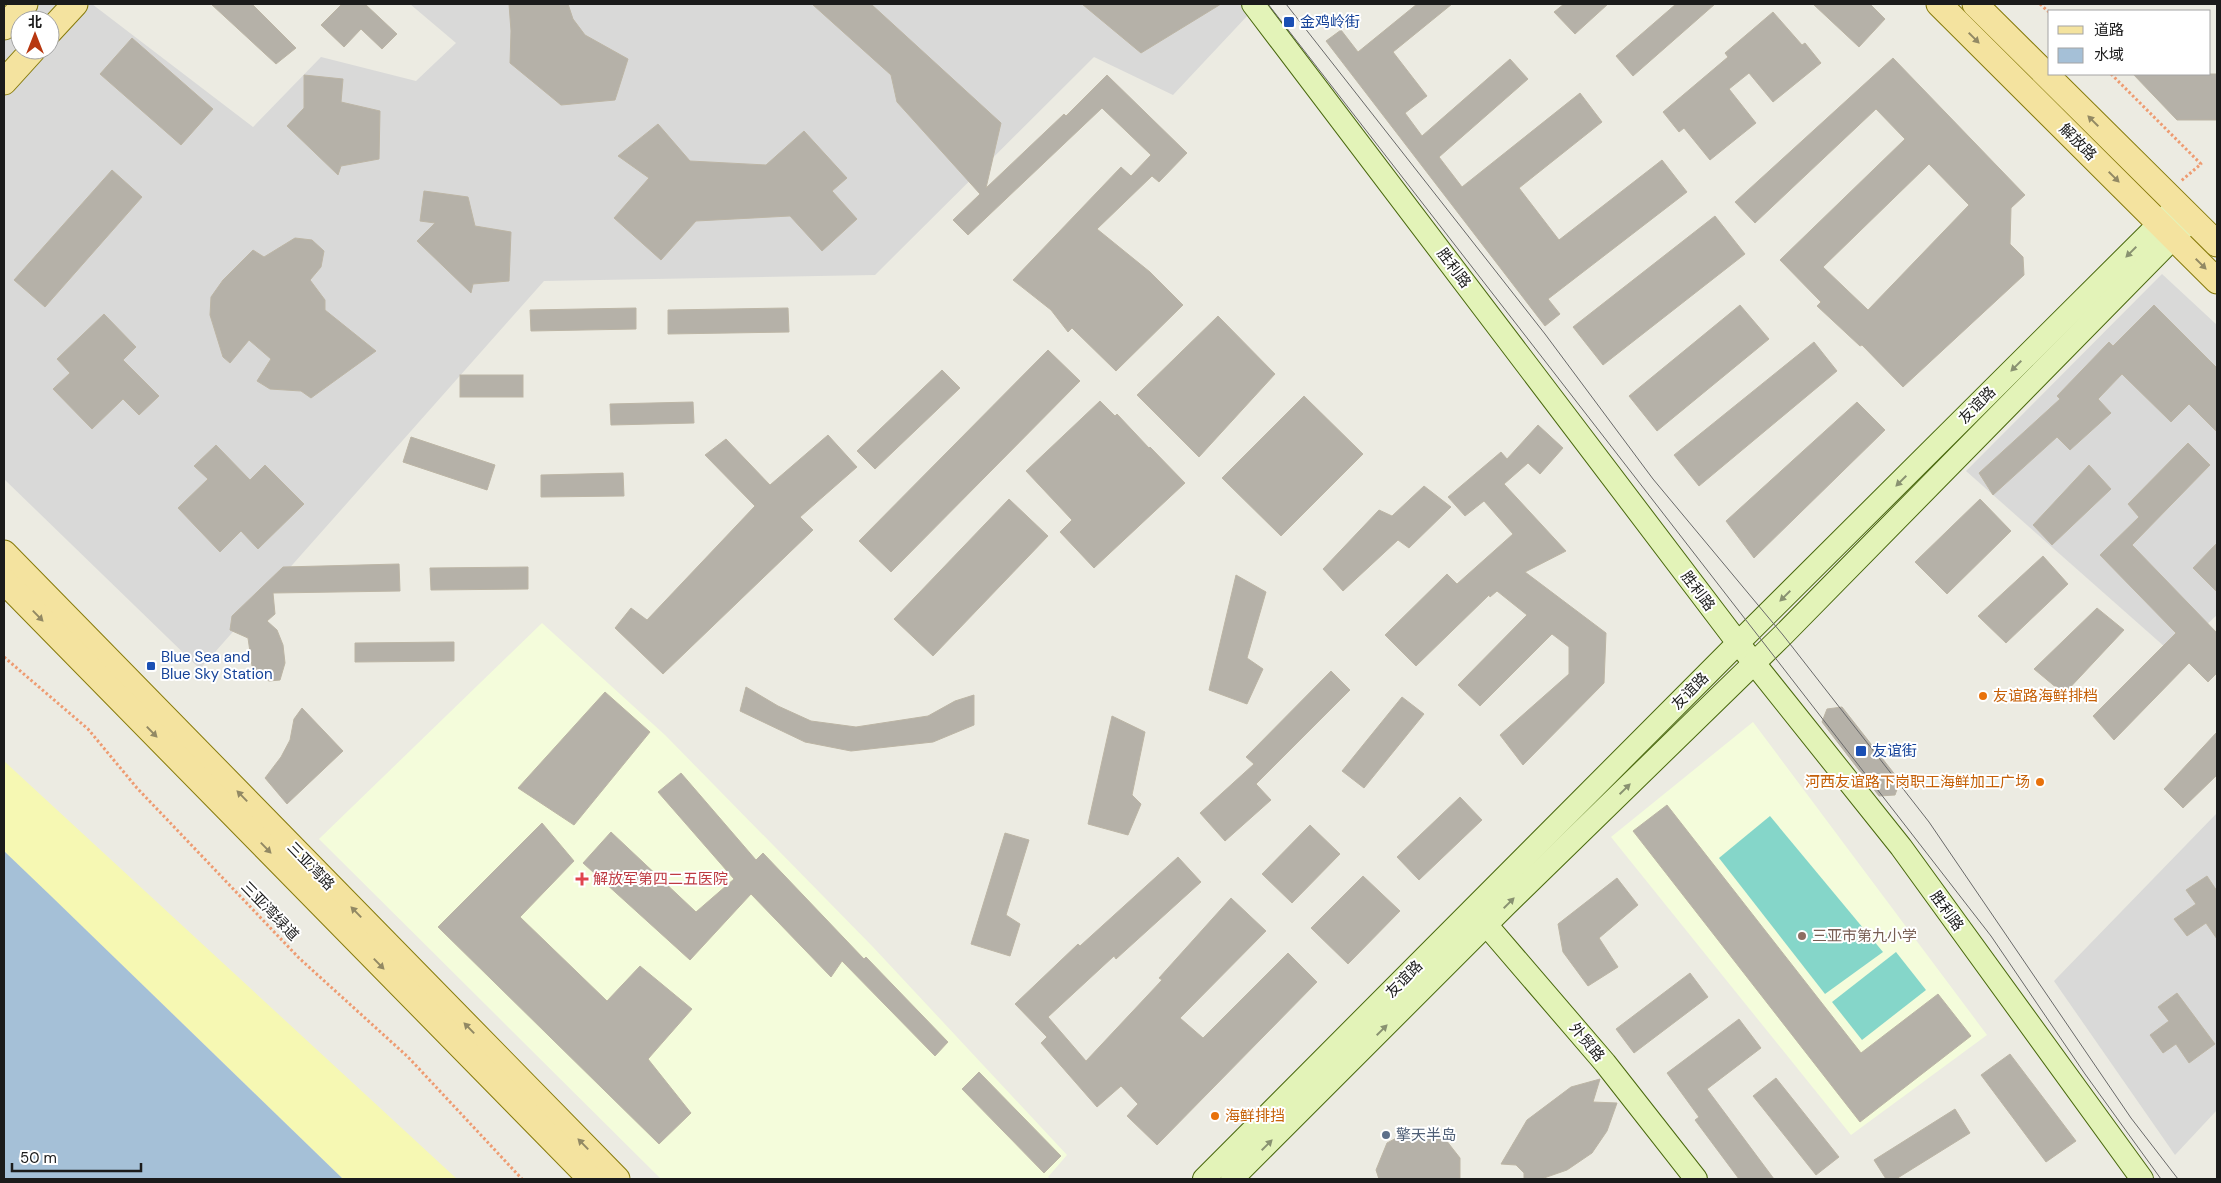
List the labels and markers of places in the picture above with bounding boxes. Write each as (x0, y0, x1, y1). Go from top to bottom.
place label: 金鸡岭街 (1300, 12, 1360, 32)
marker: 金鸡岭街 (1282, 15, 1296, 29)
place label: Blue Sea and Blue Sky Station (161, 647, 273, 684)
marker: Blue Sea and Blue Sky Station (145, 660, 157, 672)
place label: 友谊路海鲜排档 (1993, 686, 2098, 706)
marker: 友谊路海鲜排档 (1977, 690, 1989, 702)
place label: 友谊街 (1872, 741, 1917, 761)
marker: 友谊街 (1854, 744, 1868, 758)
place label: 河西友谊路下岗职工海鲜加工广场 (1805, 772, 2030, 792)
marker: 河西友谊路下岗职工海鲜加工广场 (2034, 776, 2046, 788)
place label: 解放军第四二五医院 (593, 869, 728, 889)
marker: 解放军第四二五医院 (575, 872, 589, 886)
place label: 三亚市第九小学 (1812, 926, 1917, 946)
marker: 三亚市第九小学 (1796, 930, 1808, 942)
place label: 海鲜排挡 (1225, 1106, 1285, 1126)
marker: 海鲜排挡 (1209, 1110, 1221, 1122)
place label: 擎天半岛 (1396, 1125, 1456, 1145)
marker: 擎天半岛 (1380, 1129, 1392, 1141)

